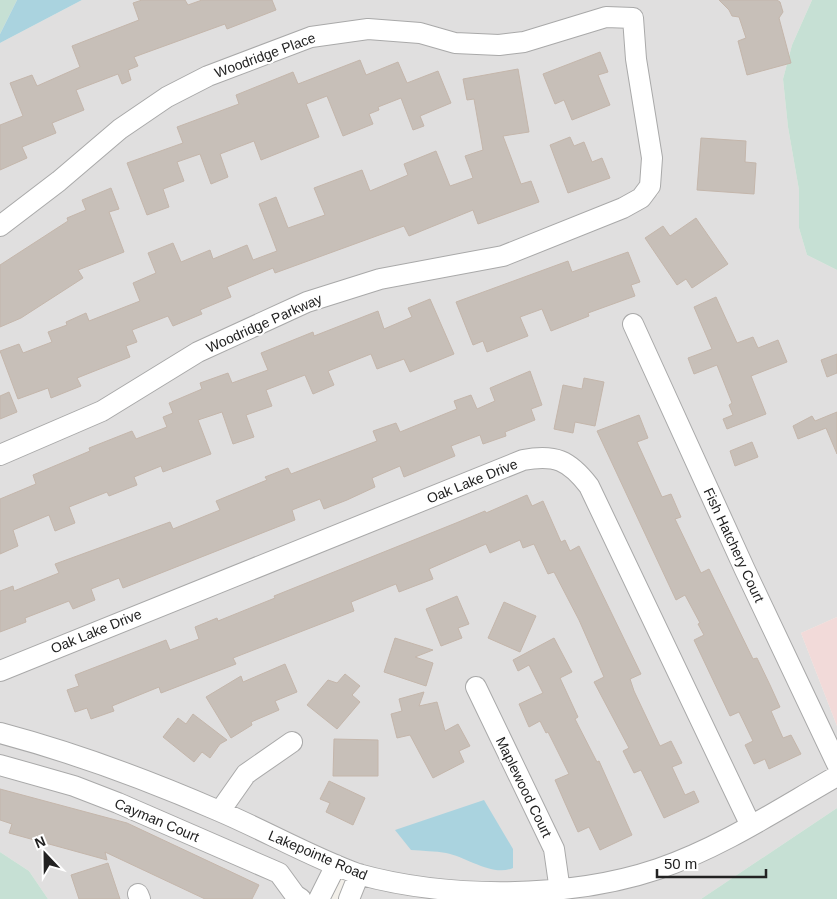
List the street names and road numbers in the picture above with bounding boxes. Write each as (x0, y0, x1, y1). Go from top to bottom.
street label: Woodridge Place (212, 29, 318, 81)
street label: Woodridge Parkway (204, 290, 324, 356)
street label: Oak Lake Drive (424, 455, 520, 506)
street label: Fish Hatchery Court (700, 485, 768, 605)
street label: Oak Lake Drive (48, 605, 144, 656)
street label: Maplewood Court (493, 734, 555, 840)
street label: Cayman Court (112, 795, 202, 845)
street label: Lakepointe Road (266, 827, 370, 883)

